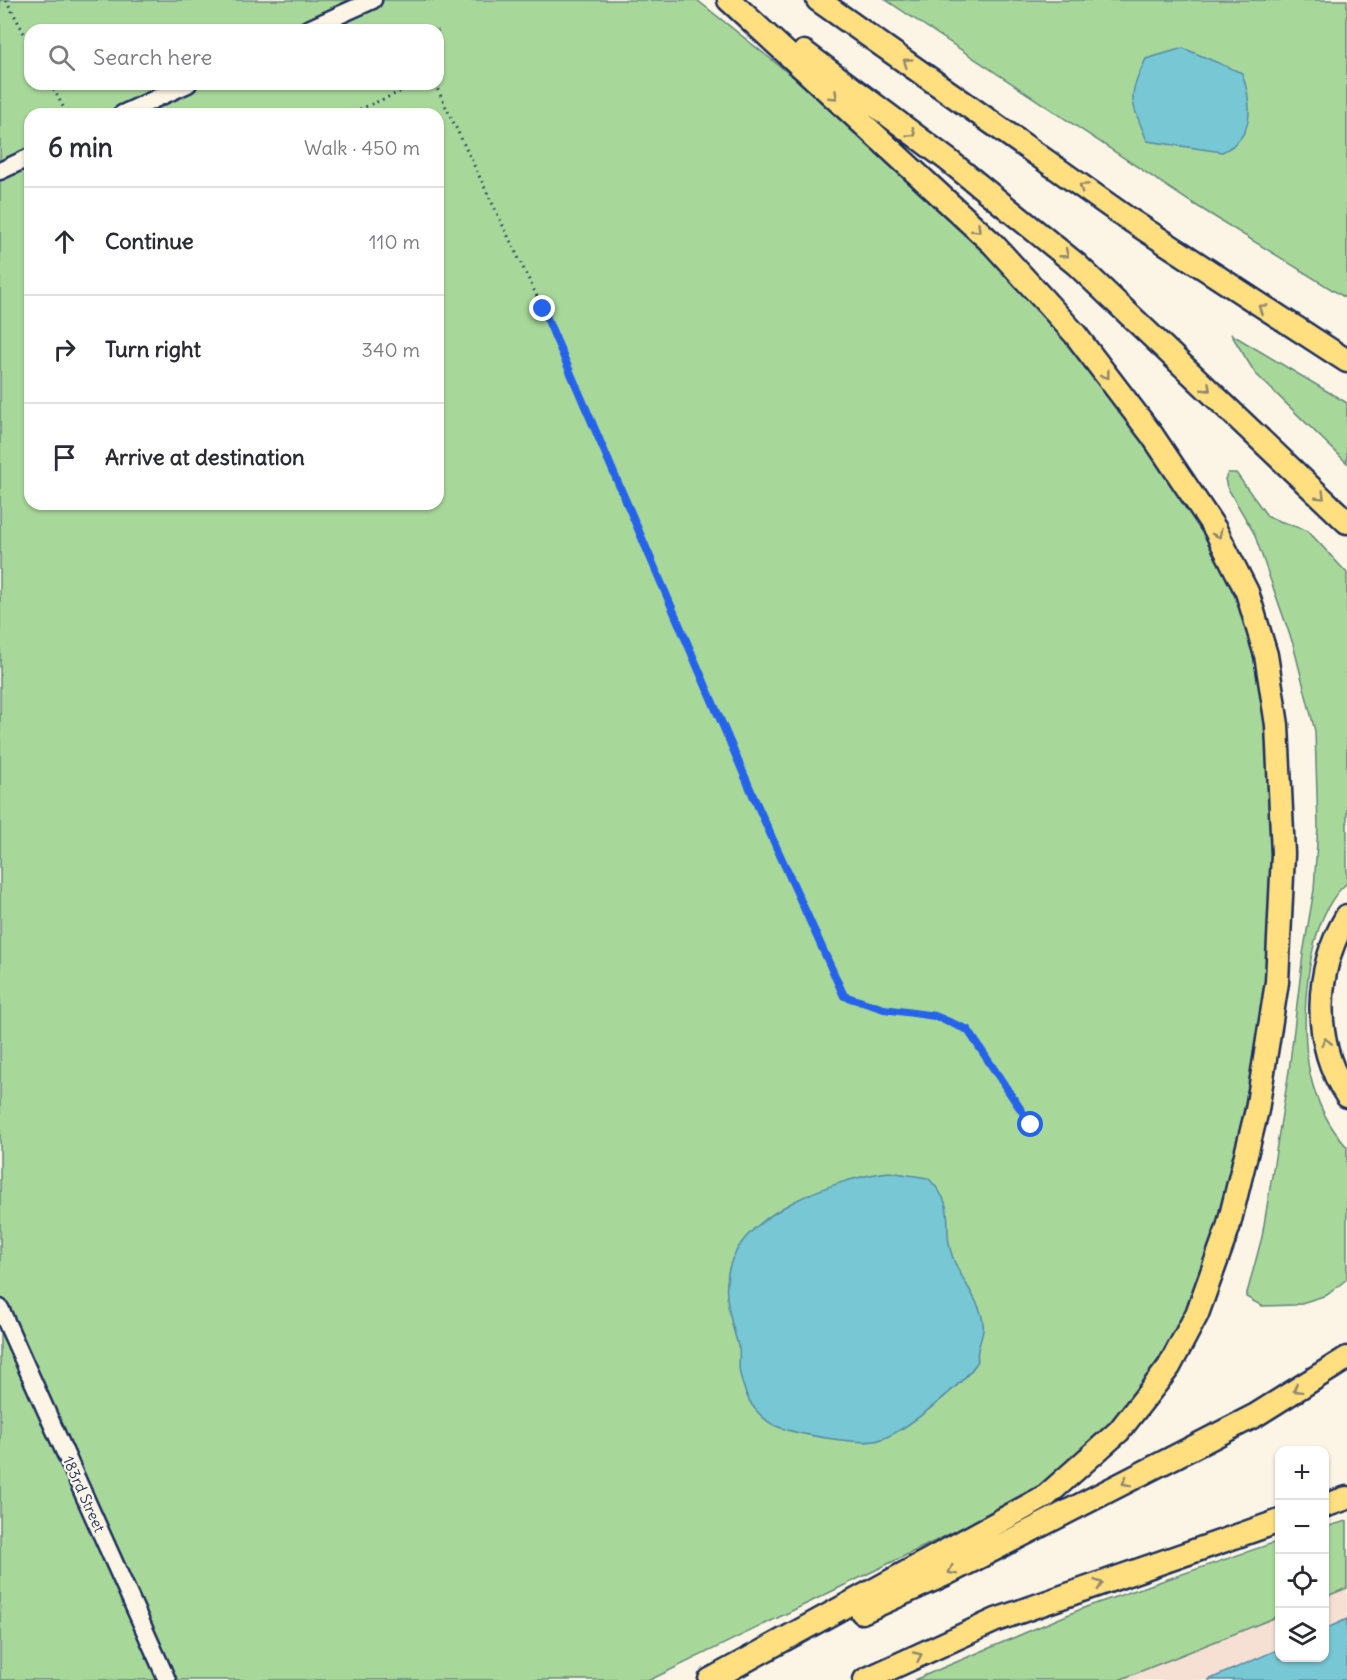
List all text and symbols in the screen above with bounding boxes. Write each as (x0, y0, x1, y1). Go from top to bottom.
search box (24, 24, 444, 90)
icon: search (45, 41, 78, 74)
text: Search here (93, 43, 212, 71)
one-way arrow (902, 58, 913, 69)
one-way arrow (828, 89, 838, 100)
one-way arrow (906, 125, 917, 136)
text: 6 min (48, 131, 113, 164)
text: Walk · 450 m (304, 135, 420, 160)
one-way arrow (1079, 183, 1090, 194)
one-way arrow (970, 222, 981, 233)
icon: ahead (48, 225, 81, 258)
text: Continue (105, 227, 194, 255)
text: 110 m (369, 229, 420, 254)
one-way arrow (1058, 247, 1069, 258)
route end (529, 295, 555, 321)
one-way arrow (1258, 304, 1269, 315)
icon: right (48, 333, 81, 366)
text: Turn right (105, 335, 201, 363)
text: 340 m (362, 337, 420, 362)
one-way arrow (1099, 368, 1110, 379)
one-way arrow (1200, 380, 1211, 391)
icon: arrive (48, 441, 81, 474)
text: Arrive at destination (105, 443, 305, 471)
one-way arrow (1313, 489, 1324, 500)
one-way arrow (1211, 528, 1222, 539)
one-way arrow (1320, 1038, 1333, 1048)
route start (1017, 1111, 1043, 1137)
one-way arrow (1293, 1382, 1303, 1394)
map controls (1275, 1446, 1329, 1662)
button: + (1275, 1446, 1329, 1500)
street label: 183rd Street (59, 1453, 109, 1535)
one-way arrow (1122, 1475, 1132, 1486)
button: − (1275, 1500, 1329, 1554)
button: locate (1275, 1554, 1329, 1608)
one-way arrow (948, 1564, 959, 1575)
one-way arrow (1093, 1579, 1104, 1592)
button: layers (1275, 1608, 1329, 1662)
one-way arrow (912, 1651, 923, 1663)

